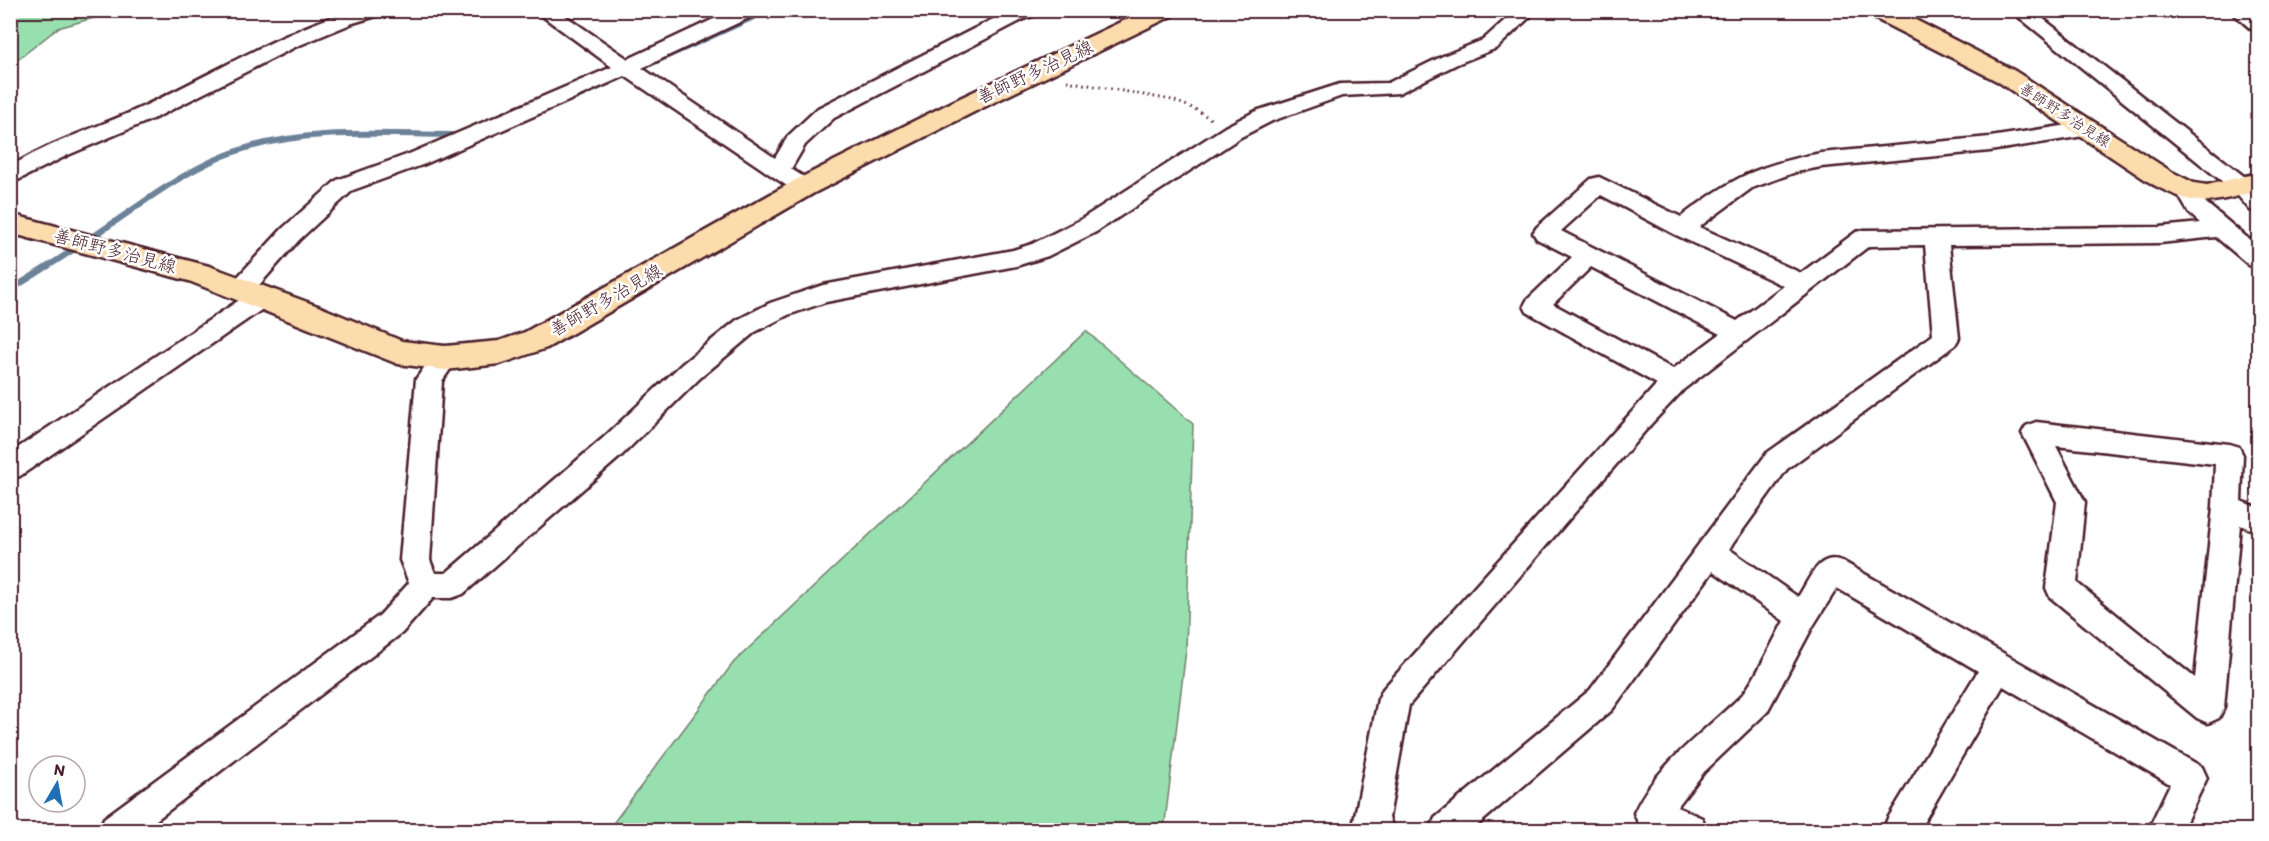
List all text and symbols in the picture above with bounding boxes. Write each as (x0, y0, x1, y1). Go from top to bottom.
street label: 善師野多治見線 (973, 35, 1097, 109)
street label: 善師野多治見線 (2016, 79, 2114, 151)
street label: 善師野多治見線 (51, 224, 179, 278)
street label: 善師野多治見線 (546, 259, 666, 341)
north arrow (27, 754, 87, 814)
text: N (53, 759, 66, 780)

